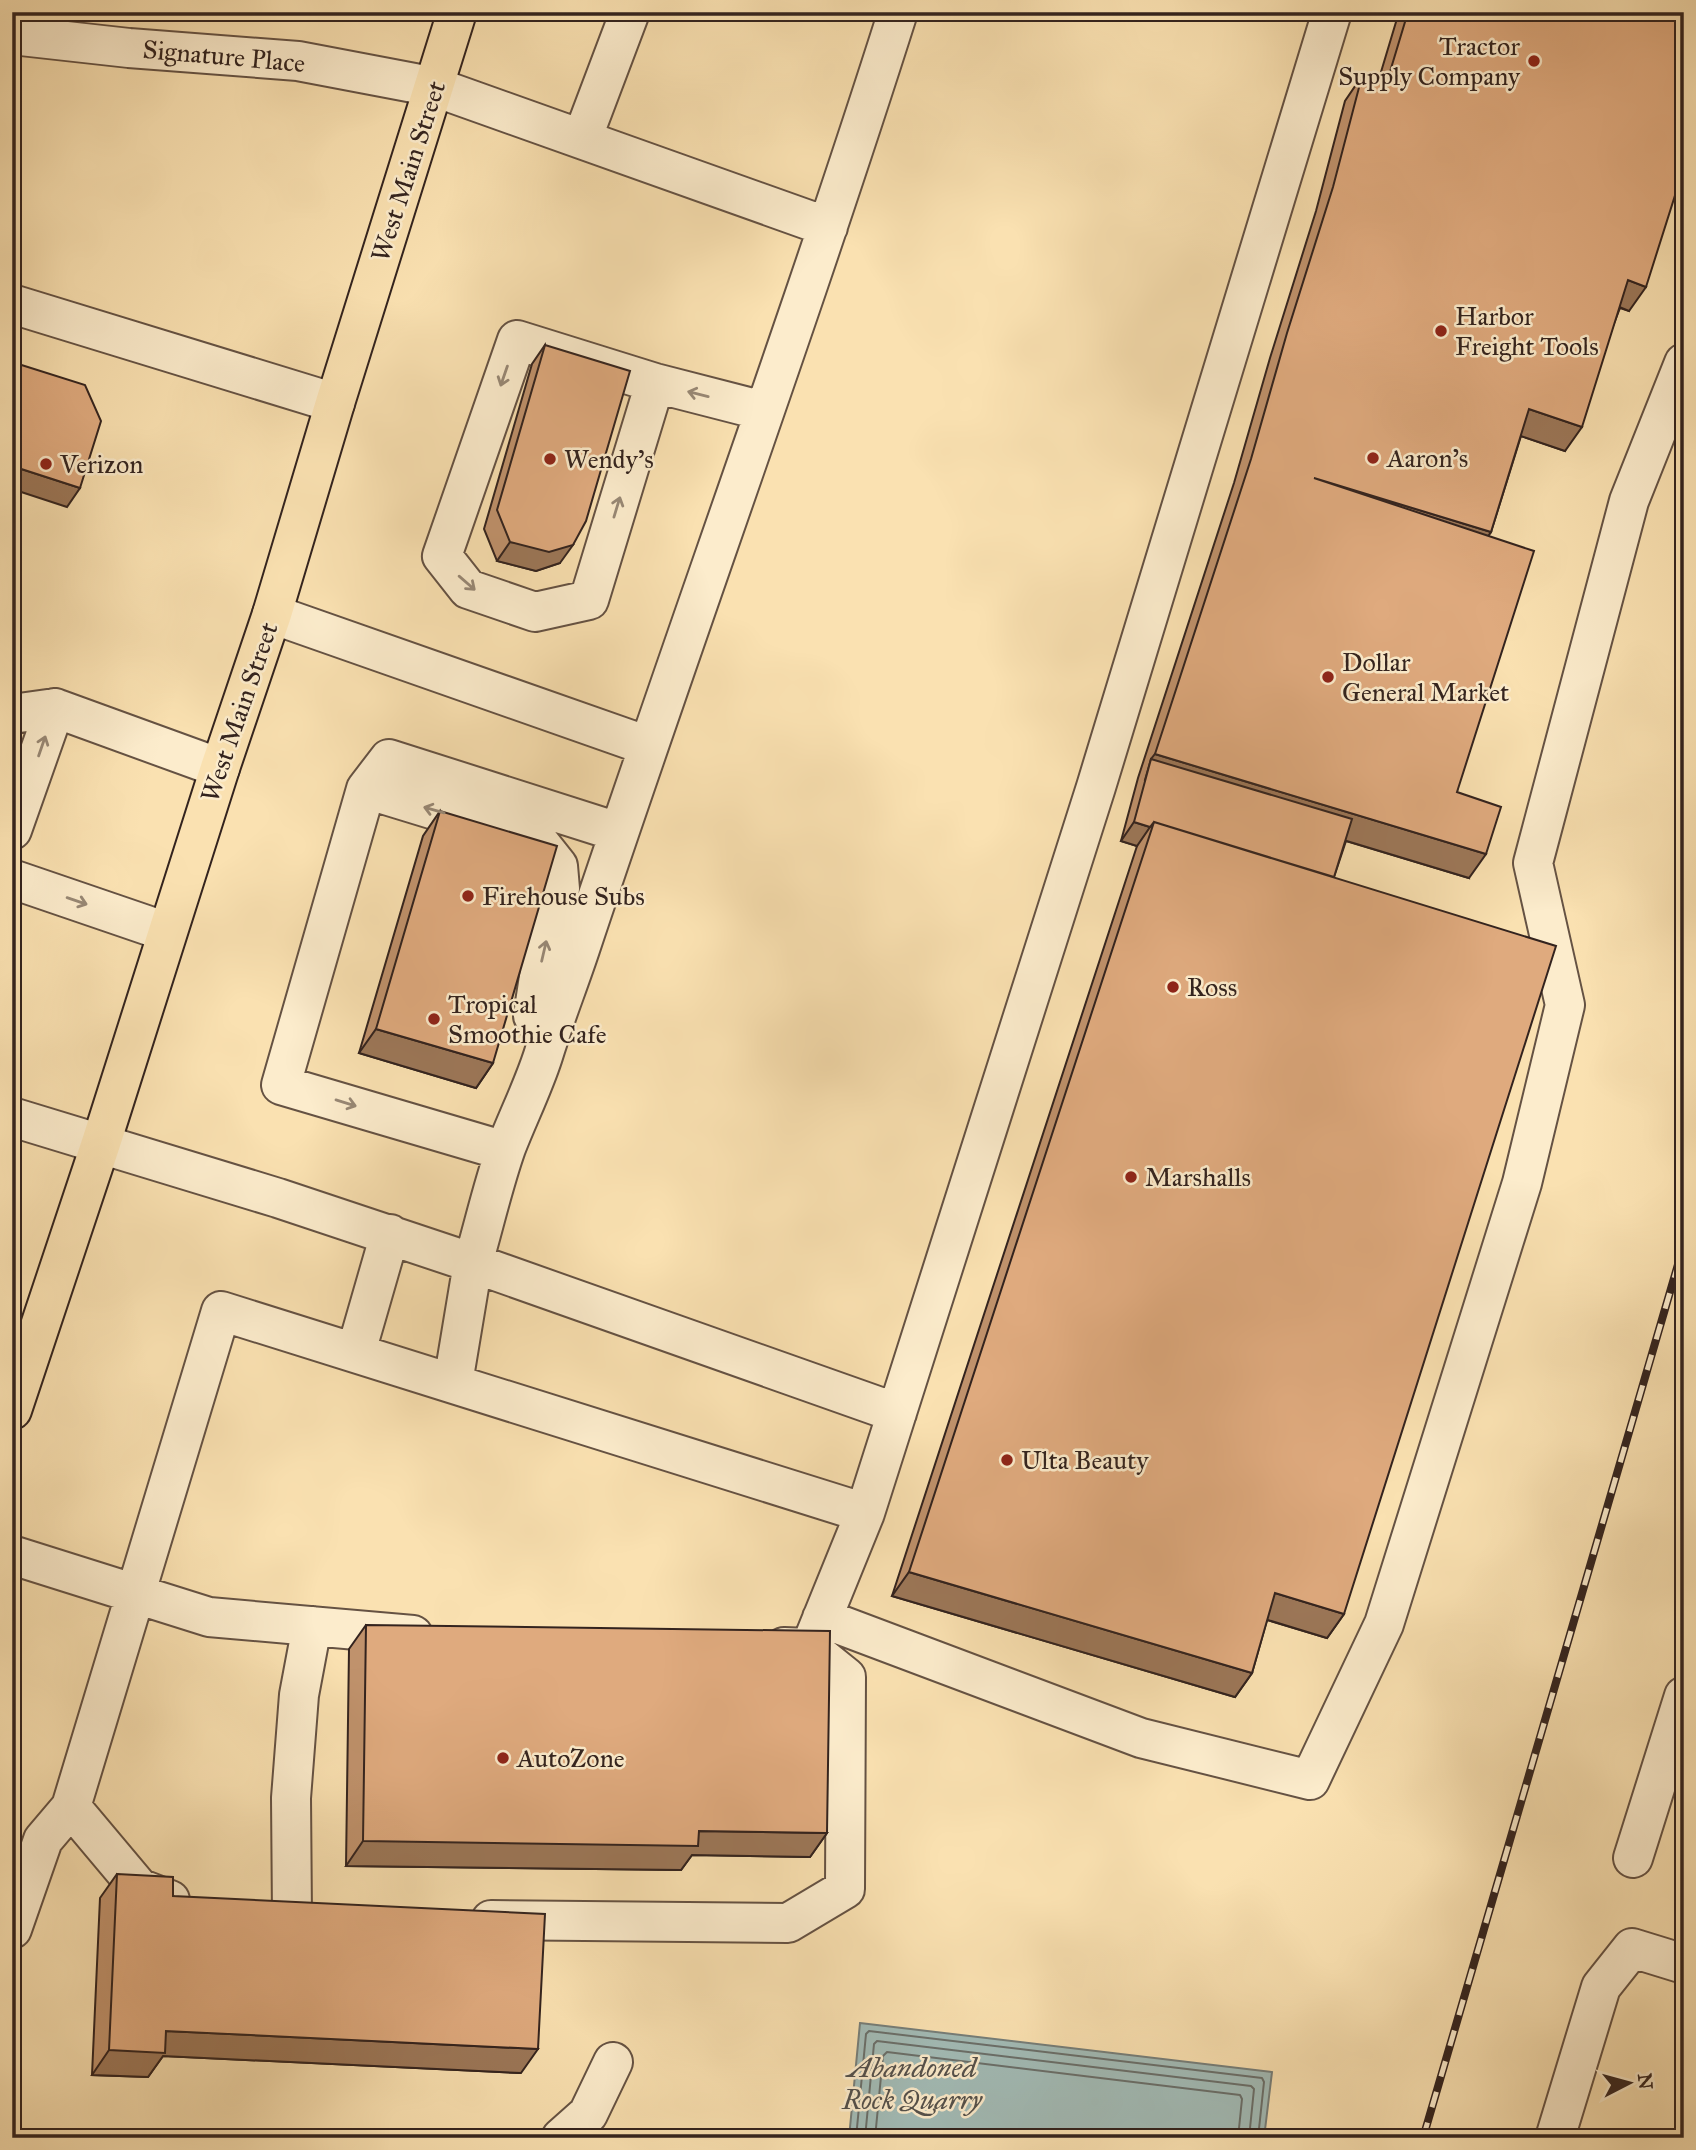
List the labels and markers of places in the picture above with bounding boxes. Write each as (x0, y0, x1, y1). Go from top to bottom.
place label: Tractor Supply Company (1338, 30, 1521, 92)
marker: Tractor Supply Company (1526, 53, 1542, 69)
place label: Harbor Freight Tools (1455, 300, 1599, 362)
marker: Harbor Freight Tools (1433, 323, 1449, 339)
place label: Aaron's (1386, 442, 1468, 474)
place label: Wendy's (564, 443, 654, 475)
place label: Verizon (59, 448, 143, 480)
marker: Aaron's (1365, 450, 1381, 466)
marker: Wendy's (542, 451, 558, 467)
marker: Verizon (38, 456, 54, 472)
place label: Dollar General Market (1342, 646, 1509, 708)
marker: Dollar General Market (1320, 669, 1336, 685)
place label: Firehouse Subs (482, 880, 645, 912)
marker: Firehouse Subs (460, 888, 476, 904)
place label: Ross (1187, 971, 1237, 1003)
marker: Ross (1165, 979, 1181, 995)
place label: Tropical Smoothie Cafe (448, 988, 607, 1050)
marker: Tropical Smoothie Cafe (426, 1011, 442, 1027)
place label: Marshalls (1145, 1161, 1251, 1193)
marker: Marshalls (1123, 1169, 1139, 1185)
place label: Ulta Beauty (1021, 1444, 1149, 1476)
marker: Ulta Beauty (999, 1452, 1015, 1468)
place label: AutoZone (516, 1742, 625, 1774)
marker: AutoZone (495, 1750, 511, 1766)

